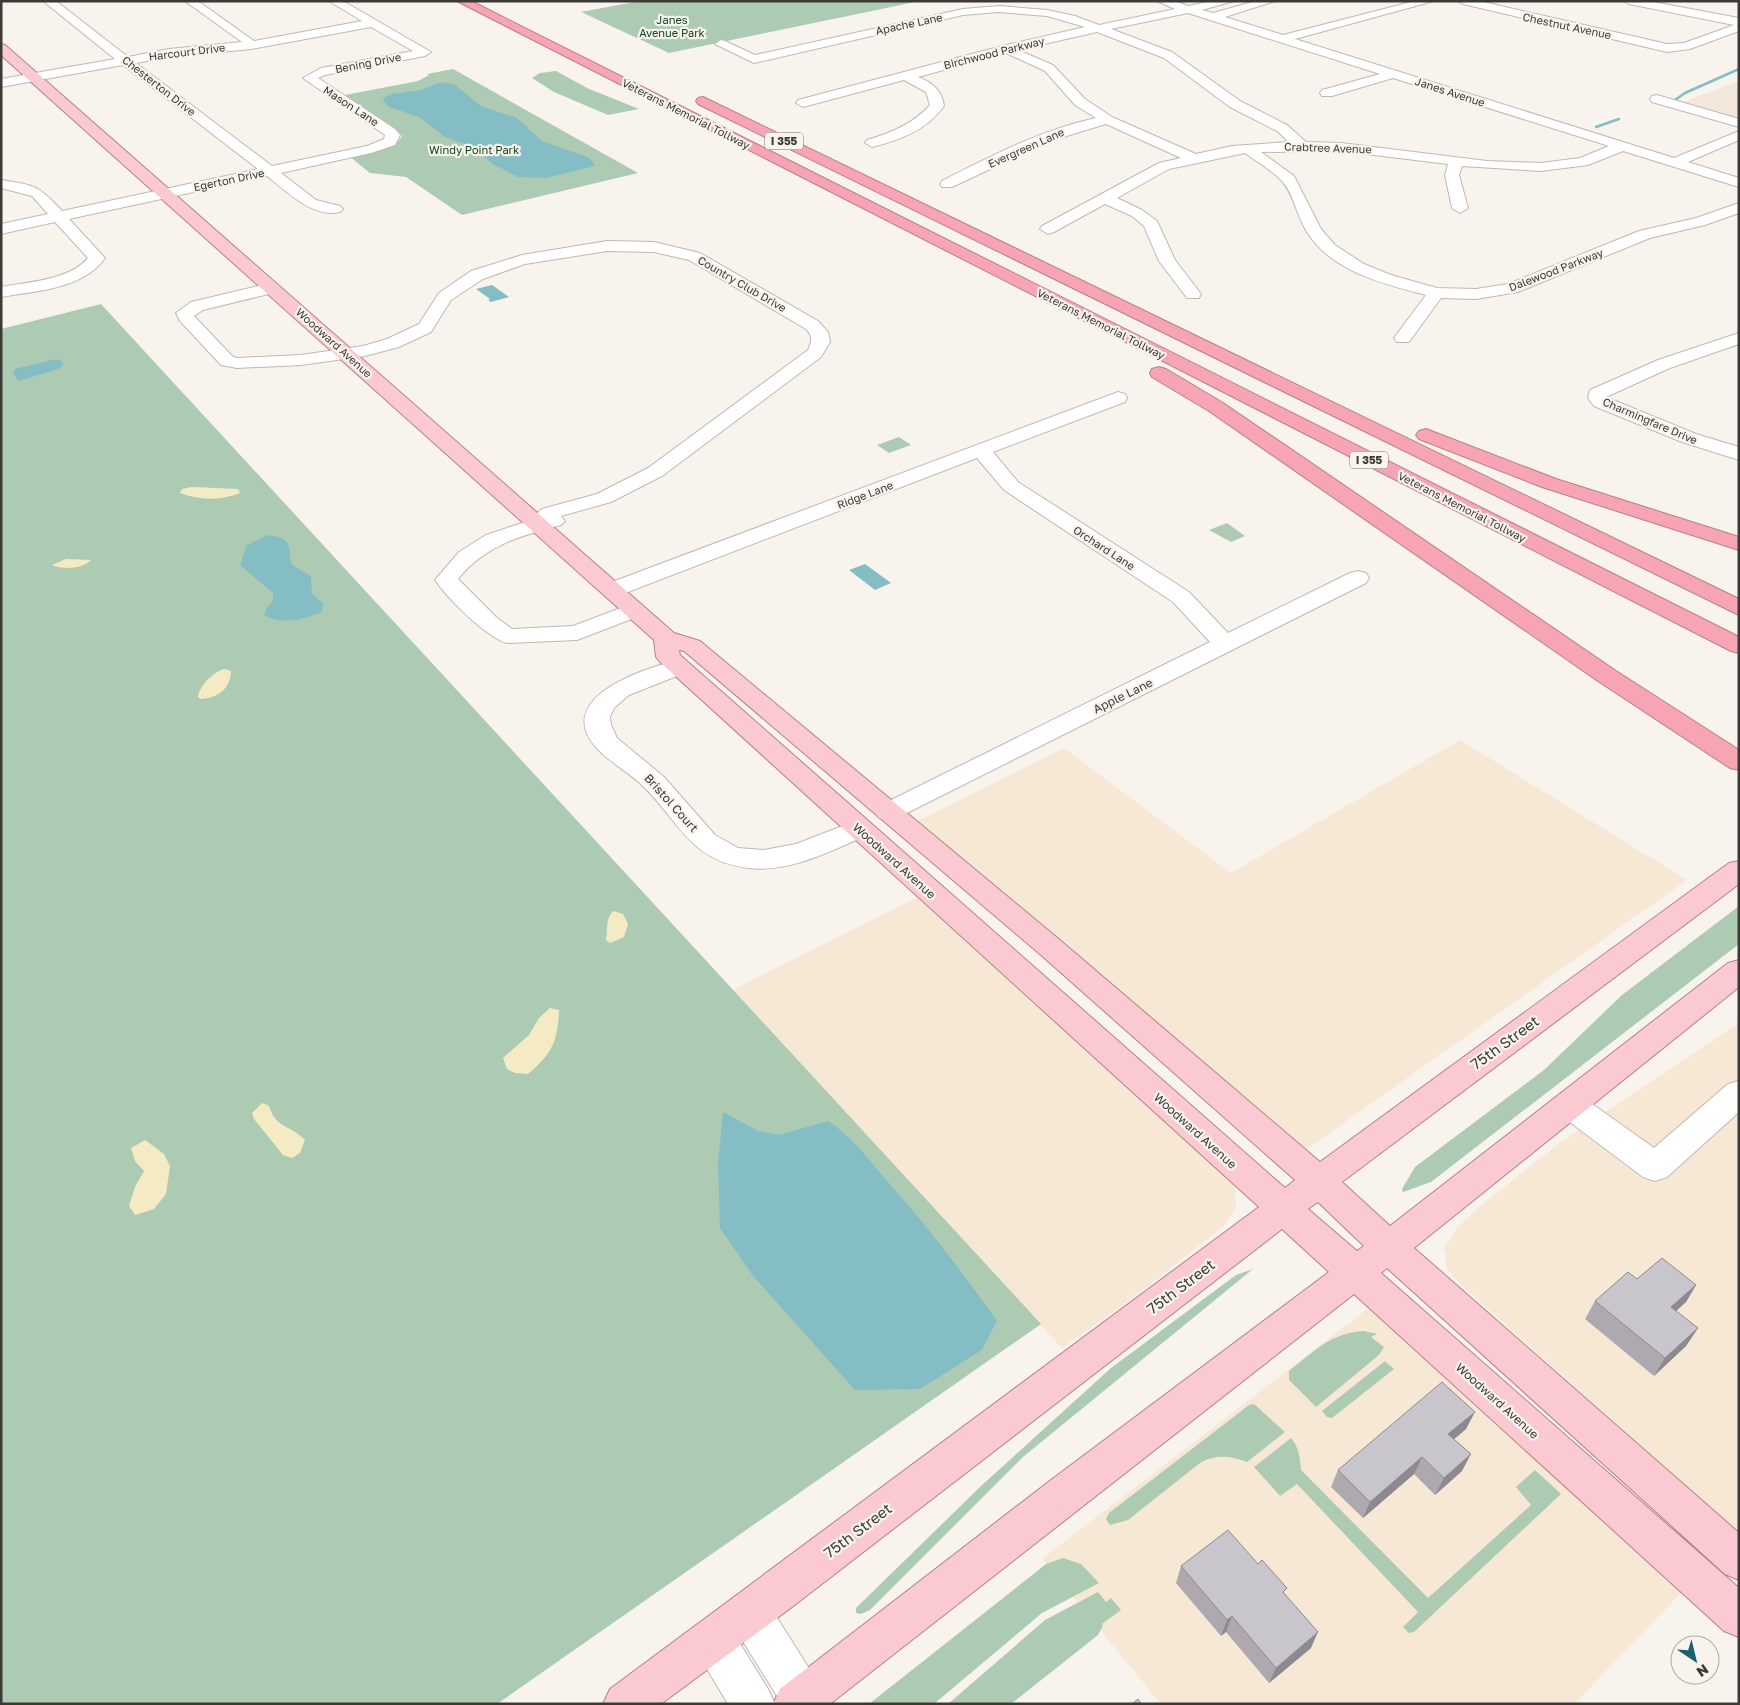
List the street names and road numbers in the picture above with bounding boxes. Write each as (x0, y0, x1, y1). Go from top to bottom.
street label: Apache Lane (874, 10, 943, 37)
street label: Chestnut Avenue (1522, 10, 1613, 41)
street label: Birchwood Parkway (942, 34, 1046, 71)
street label: Harcourt Drive (148, 40, 226, 63)
street label: Bening Drive (334, 50, 402, 75)
street label: Chesterton Drive (120, 53, 199, 118)
street label: Janes Avenue (1413, 74, 1487, 109)
street label: Veterans Memorial Tollway (620, 76, 752, 152)
street label: Mason Lane (321, 83, 381, 128)
street label: Evergreen Lane (986, 125, 1066, 170)
road number: I 355 (765, 132, 803, 150)
street label: Crabtree Avenue (1284, 139, 1372, 156)
street label: Egerton Drive (192, 166, 265, 193)
street label: Dalewood Parkway (1507, 246, 1605, 294)
street label: Country Club Drive (696, 253, 789, 314)
street label: Veterans Memorial Tollway (1035, 286, 1167, 362)
street label: Woodward Avenue (294, 305, 375, 380)
street label: Charmingfare Drive (1601, 395, 1699, 446)
road number: I 355 (1350, 452, 1388, 468)
street label: Veterans Memorial Tollway (1396, 469, 1528, 545)
street label: Ridge Lane (835, 478, 895, 511)
street label: Orchard Lane (1071, 523, 1137, 572)
street label: Apple Lane (1090, 675, 1155, 716)
street label: Bristol Court (641, 770, 702, 835)
street label: Woodward Avenue (850, 819, 939, 902)
street label: 75th Street (1467, 1011, 1542, 1073)
street label: Woodward Avenue (1151, 1089, 1240, 1172)
street label: 75th Street (1143, 1255, 1218, 1317)
street label: Woodward Avenue (1453, 1359, 1542, 1442)
street label: 75th Street (820, 1499, 895, 1561)

